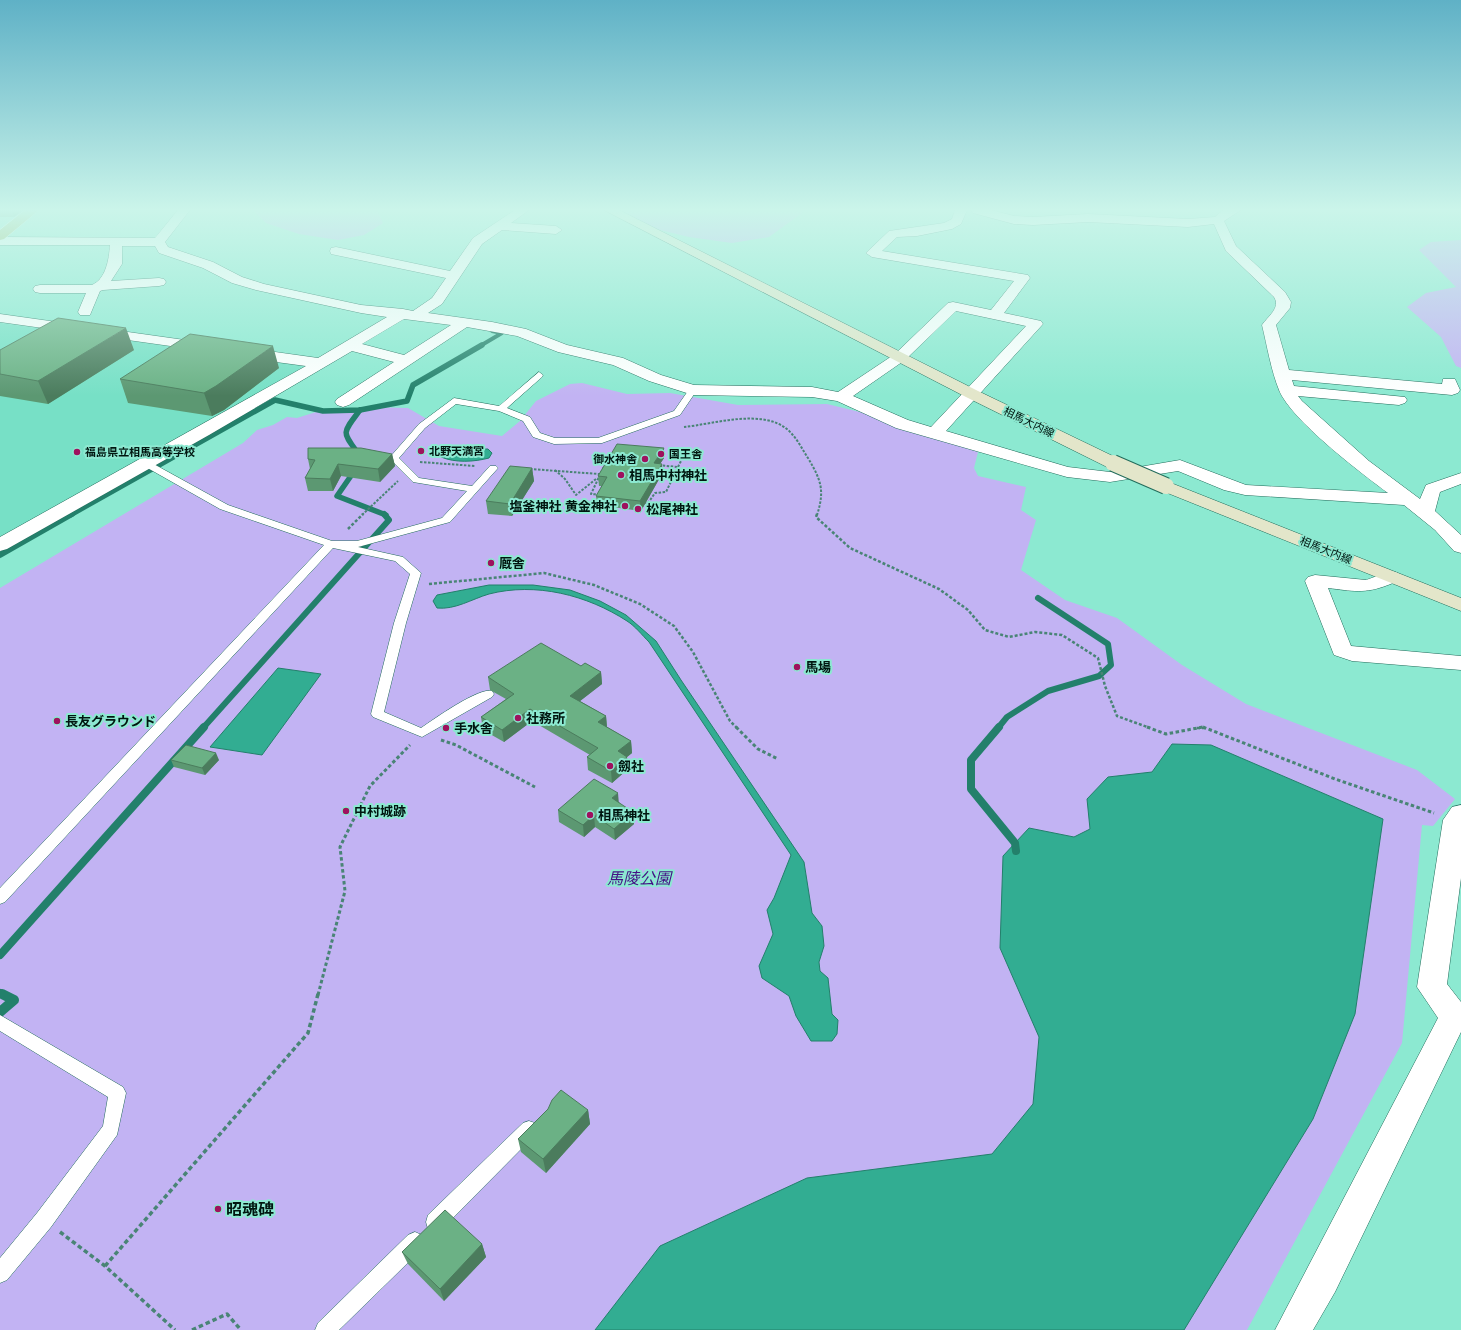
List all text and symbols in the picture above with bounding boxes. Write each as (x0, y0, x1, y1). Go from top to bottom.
street label: 相馬大内線 (1001, 404, 1057, 440)
place label: 北野天満宮 (429, 444, 484, 458)
place label: 福島県立相馬高等学校 (85, 445, 195, 459)
marker: 北野天満宮 (416, 446, 426, 456)
marker: 福島県立相馬高等学校 (72, 447, 82, 457)
place label: 国王舎 (669, 447, 703, 461)
marker: 国王舎 (656, 449, 666, 459)
place label: 御水神舎 (593, 452, 638, 466)
marker: 御水神舎 (640, 454, 650, 464)
place label: 相馬中村神社 (629, 466, 707, 484)
marker: 相馬中村神社 (616, 470, 626, 480)
place label: 塩釜神社 黄金神社 (509, 497, 617, 515)
place label: 松尾神社 (646, 500, 698, 518)
marker: 塩釜神社 黄金神社 (620, 501, 630, 511)
marker: 松尾神社 (633, 504, 643, 514)
street label: 相馬大内線 (1298, 533, 1354, 567)
place label: 厩舎 (499, 554, 525, 572)
marker: 厩舎 (486, 558, 496, 568)
place label: 馬場 (805, 658, 831, 676)
marker: 馬場 (792, 662, 802, 672)
place label: 社務所 (526, 709, 565, 727)
place label: 長友グラウンド (65, 712, 156, 730)
marker: 社務所 (513, 713, 523, 723)
marker: 長友グラウンド (52, 716, 62, 726)
place label: 手水舎 (454, 719, 493, 737)
marker: 手水舎 (441, 723, 451, 733)
place label: 劔社 (618, 757, 644, 775)
marker: 劔社 (605, 761, 615, 771)
place label: 中村城跡 (354, 802, 406, 820)
marker: 中村城跡 (341, 806, 351, 816)
place label: 相馬神社 (598, 806, 650, 824)
marker: 相馬神社 (585, 810, 595, 820)
park label: 馬陵公園 (607, 867, 673, 889)
place label: 昭魂碑 (226, 1198, 274, 1220)
marker: 昭魂碑 (213, 1204, 223, 1214)

